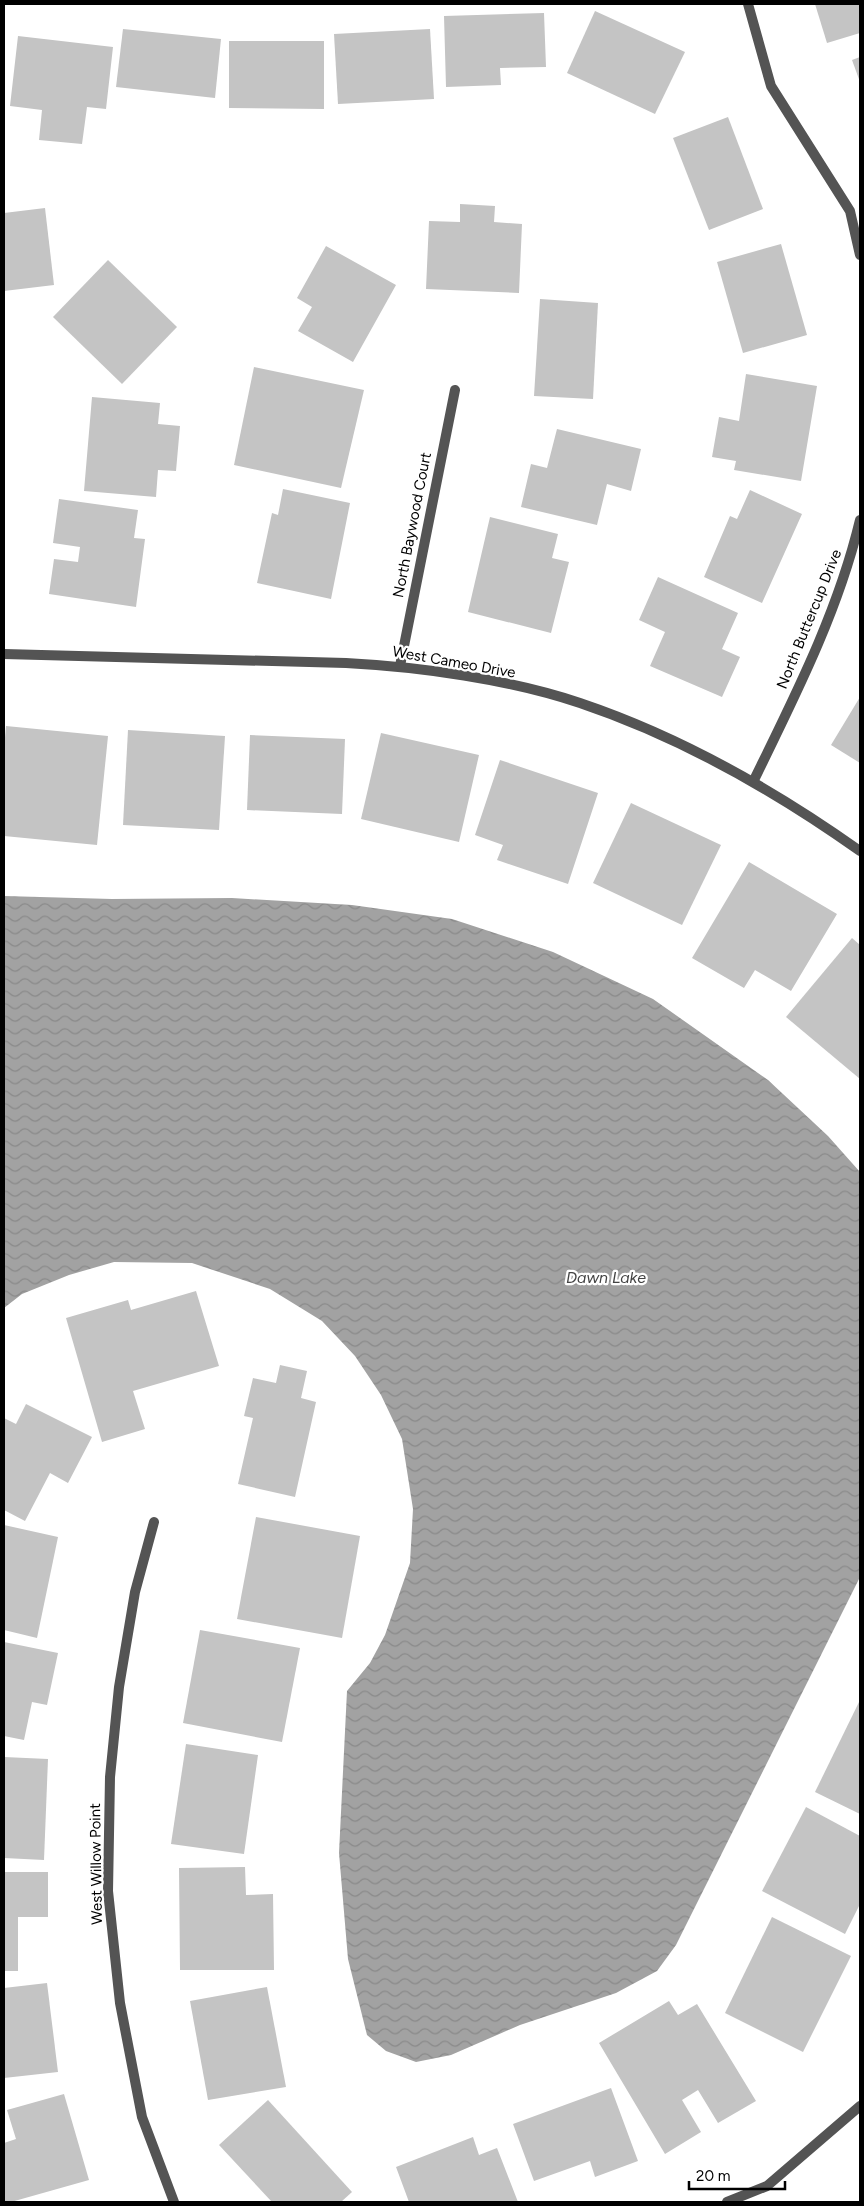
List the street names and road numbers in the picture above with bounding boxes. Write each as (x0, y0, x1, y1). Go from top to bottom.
street label: North Baywood Court (389, 450, 435, 599)
street label: North Buttercup Drive (773, 547, 845, 691)
street label: West Cameo Drive (391, 642, 517, 682)
street label: West Willow Point (86, 1803, 106, 1925)

